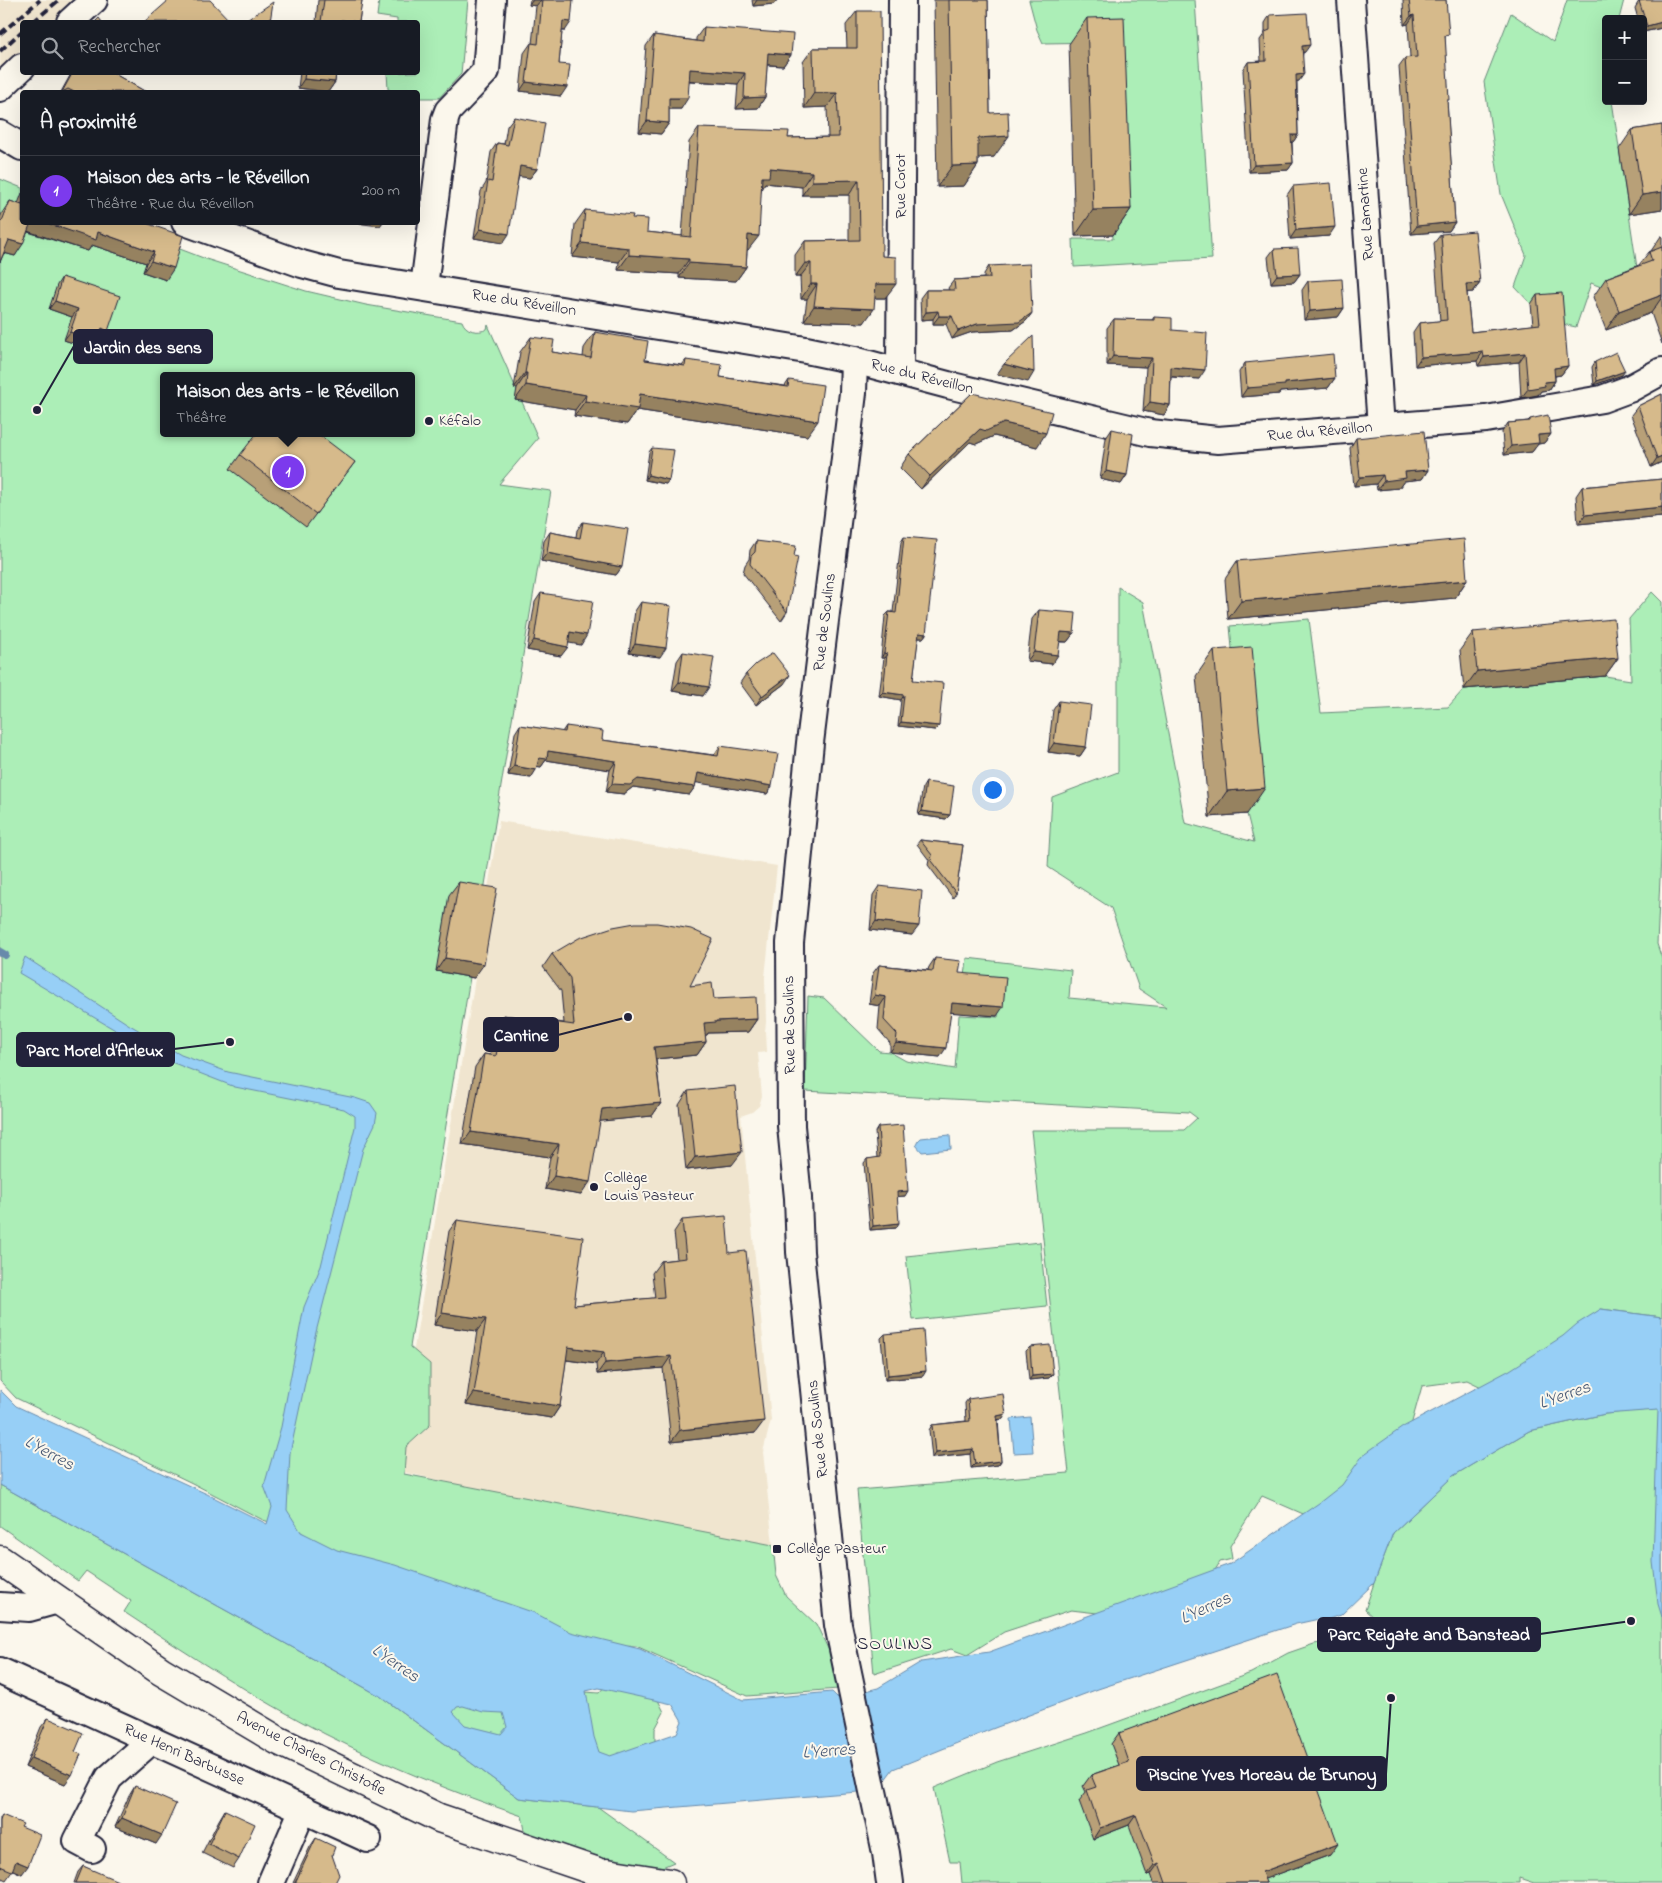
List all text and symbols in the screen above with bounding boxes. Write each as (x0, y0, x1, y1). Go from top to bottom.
map controls (1602, 15, 1647, 105)
button: + (1602, 15, 1647, 60)
search box (20, 20, 420, 75)
icon: search (38, 34, 66, 62)
text: Rechercher (78, 34, 161, 61)
button: − (1602, 60, 1647, 105)
text: À proximité (40, 108, 137, 138)
street label: Rue Corot (889, 153, 913, 218)
text: Maison des arts - le Réveillon (87, 165, 309, 192)
street label: Rue Lamartine (1351, 166, 1381, 261)
text: 1 (53, 179, 59, 203)
text: 200 m (362, 179, 400, 203)
text: Théâtre · Rue du Réveillon (87, 192, 254, 216)
street label: Rue du Réveillon (470, 283, 578, 323)
callout: Jardin des sens (74, 330, 212, 363)
text: Jardin des sens (84, 336, 202, 362)
street label: Rue du Réveillon (868, 353, 976, 401)
popup (160, 372, 415, 437)
text: Maison des arts - le Réveillon (176, 379, 399, 406)
text: Théâtre (176, 406, 226, 430)
place label: Kéfalo (439, 409, 481, 433)
marker: Kéfalo (423, 415, 435, 427)
street label: Rue du Réveillon (1266, 415, 1374, 449)
pin: 1 (272, 453, 304, 491)
street label: Rue de Soulins (807, 572, 843, 672)
your location (980, 777, 1006, 803)
street label: Rue de Soulins (777, 976, 803, 1074)
callout: Cantine (484, 1018, 558, 1051)
text: Cantine (494, 1024, 549, 1050)
callout: Parc Morel d’Arleux (17, 1033, 174, 1066)
text: Parc Morel d’Arleux (27, 1039, 163, 1065)
place label: Collège Louis Pasteur (604, 1166, 694, 1208)
marker: Collège Louis Pasteur (588, 1181, 600, 1193)
water label: L'Yerres (1536, 1375, 1595, 1417)
street label: Rue de Soulins (801, 1379, 835, 1479)
water label: L'Yerres (19, 1430, 79, 1479)
place label: Collège Pasteur (787, 1537, 886, 1561)
marker: Collège Pasteur (771, 1543, 783, 1555)
water label: L'Yerres (1176, 1586, 1236, 1632)
callout: Parc Reigate and Banstead (1318, 1618, 1540, 1651)
text: Parc Reigate and Banstead (1328, 1623, 1531, 1650)
district label: SOULINS (857, 1632, 933, 1658)
water label: L'Yerres (366, 1638, 425, 1690)
street label: Avenue Charles Christofle (232, 1706, 391, 1803)
street label: Rue Henri Barbusse (119, 1717, 249, 1793)
water label: L'Yerres (802, 1737, 857, 1767)
callout: Piscine Yves Moreau de Brunoy (1137, 1757, 1386, 1790)
text: Piscine Yves Moreau de Brunoy (1147, 1763, 1377, 1790)

